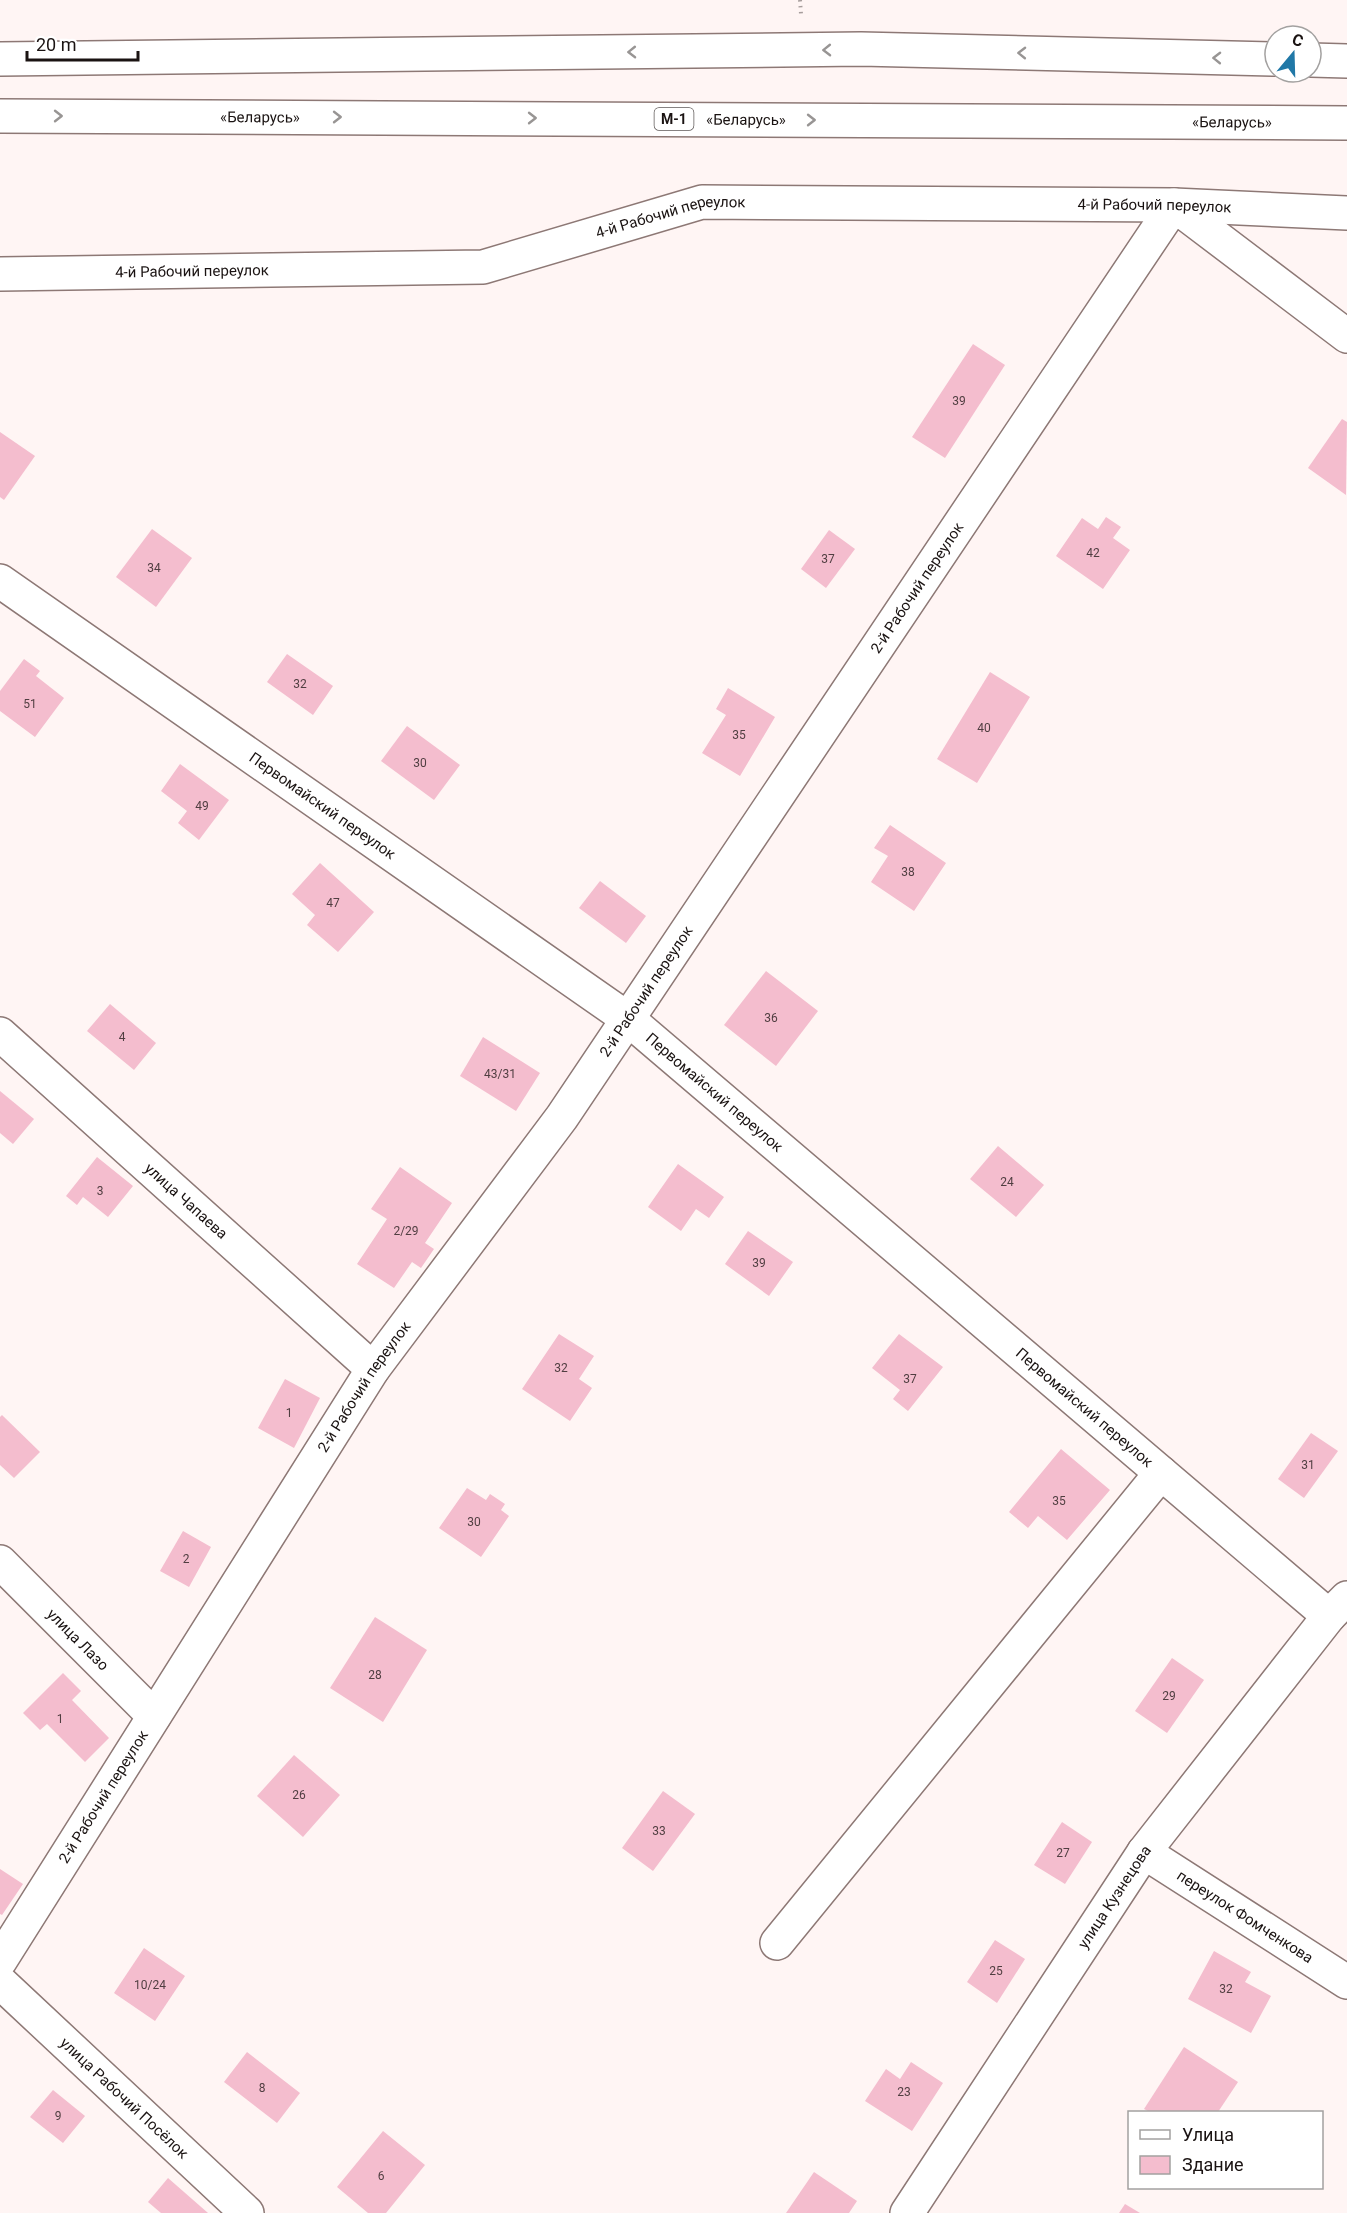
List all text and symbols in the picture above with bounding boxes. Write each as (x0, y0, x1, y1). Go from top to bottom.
scale bar (27, 24, 138, 62)
north arrow (1263, 24, 1323, 84)
text: С (1290, 30, 1306, 51)
text: 20 m (36, 34, 76, 55)
one-way arrow (822, 44, 831, 56)
one-way arrow (627, 46, 636, 58)
one-way arrow (1017, 47, 1026, 60)
one-way arrow (1212, 52, 1221, 64)
street label: «Беларусь» (220, 108, 300, 127)
road number: М-1 (654, 108, 694, 130)
one-way arrow (54, 110, 63, 122)
one-way arrow (333, 111, 342, 124)
street label: «Беларусь» (706, 111, 786, 129)
one-way arrow (528, 112, 537, 125)
street label: «Беларусь» (1192, 113, 1272, 132)
one-way arrow (807, 114, 816, 126)
street label: 4-й Рабочий переулок (594, 192, 745, 242)
street label: 4-й Рабочий переулок (1078, 195, 1232, 217)
street label: 4-й Рабочий переулок (115, 261, 269, 281)
house number: 39 (952, 394, 966, 408)
street label: 2-й Рабочий переулок (867, 519, 967, 657)
house number: 42 (1086, 546, 1100, 560)
house number: 37 (821, 552, 835, 566)
house number: 34 (147, 561, 161, 575)
house number: 32 (293, 677, 307, 691)
house number: 51 (23, 697, 37, 711)
house number: 40 (977, 721, 991, 735)
house number: 35 (732, 728, 746, 742)
street label: Первомайский переулок (246, 749, 399, 863)
house number: 30 (413, 756, 427, 770)
house number: 49 (195, 799, 209, 813)
house number: 38 (901, 865, 915, 879)
house number: 47 (326, 896, 340, 910)
street label: 2-й Рабочий переулок (596, 923, 697, 1060)
house number: 36 (764, 1011, 778, 1025)
street label: Первомайский переулок (642, 1029, 786, 1156)
house number: 4 (119, 1030, 126, 1044)
house number: 43/31 (484, 1067, 516, 1081)
street label: улица Чапаева (141, 1159, 231, 1243)
house number: 24 (1000, 1175, 1014, 1189)
house number: 3 (97, 1184, 103, 1198)
house number: 2/29 (393, 1224, 419, 1238)
house number: 39 (752, 1256, 766, 1270)
street label: 2-й Рабочий переулок (314, 1318, 415, 1456)
street label: Первомайский переулок (1012, 1344, 1157, 1471)
house number: 32 (554, 1361, 568, 1375)
house number: 37 (903, 1372, 917, 1386)
house number: 1 (286, 1406, 292, 1420)
house number: 31 (1301, 1458, 1315, 1472)
house number: 35 (1052, 1494, 1066, 1508)
house number: 30 (467, 1515, 481, 1529)
house number: 2 (183, 1552, 190, 1566)
street label: улица Лазо (43, 1605, 112, 1674)
house number: 28 (368, 1668, 382, 1682)
house number: 29 (1162, 1689, 1176, 1703)
house number: 1 (57, 1712, 63, 1726)
street label: 2-й Рабочий переулок (55, 1727, 152, 1867)
house number: 26 (292, 1788, 306, 1802)
house number: 33 (652, 1824, 666, 1838)
street label: улица Кузнецова (1074, 1842, 1155, 1952)
house number: 27 (1056, 1846, 1070, 1860)
street label: переулок Фомченкова (1174, 1866, 1317, 1967)
house number: 25 (989, 1964, 1003, 1978)
house number: 10/24 (134, 1978, 166, 1992)
house number: 32 (1219, 1982, 1233, 1996)
street label: улица Рабочий Посёлок (56, 2034, 192, 2162)
house number: 8 (259, 2081, 266, 2095)
house number: 23 (897, 2085, 911, 2099)
house number: 9 (55, 2109, 61, 2123)
legend (1128, 2111, 1323, 2189)
text: Улица (1182, 2124, 1234, 2145)
text: Здание (1182, 2154, 1244, 2175)
house number: 6 (378, 2169, 385, 2183)

